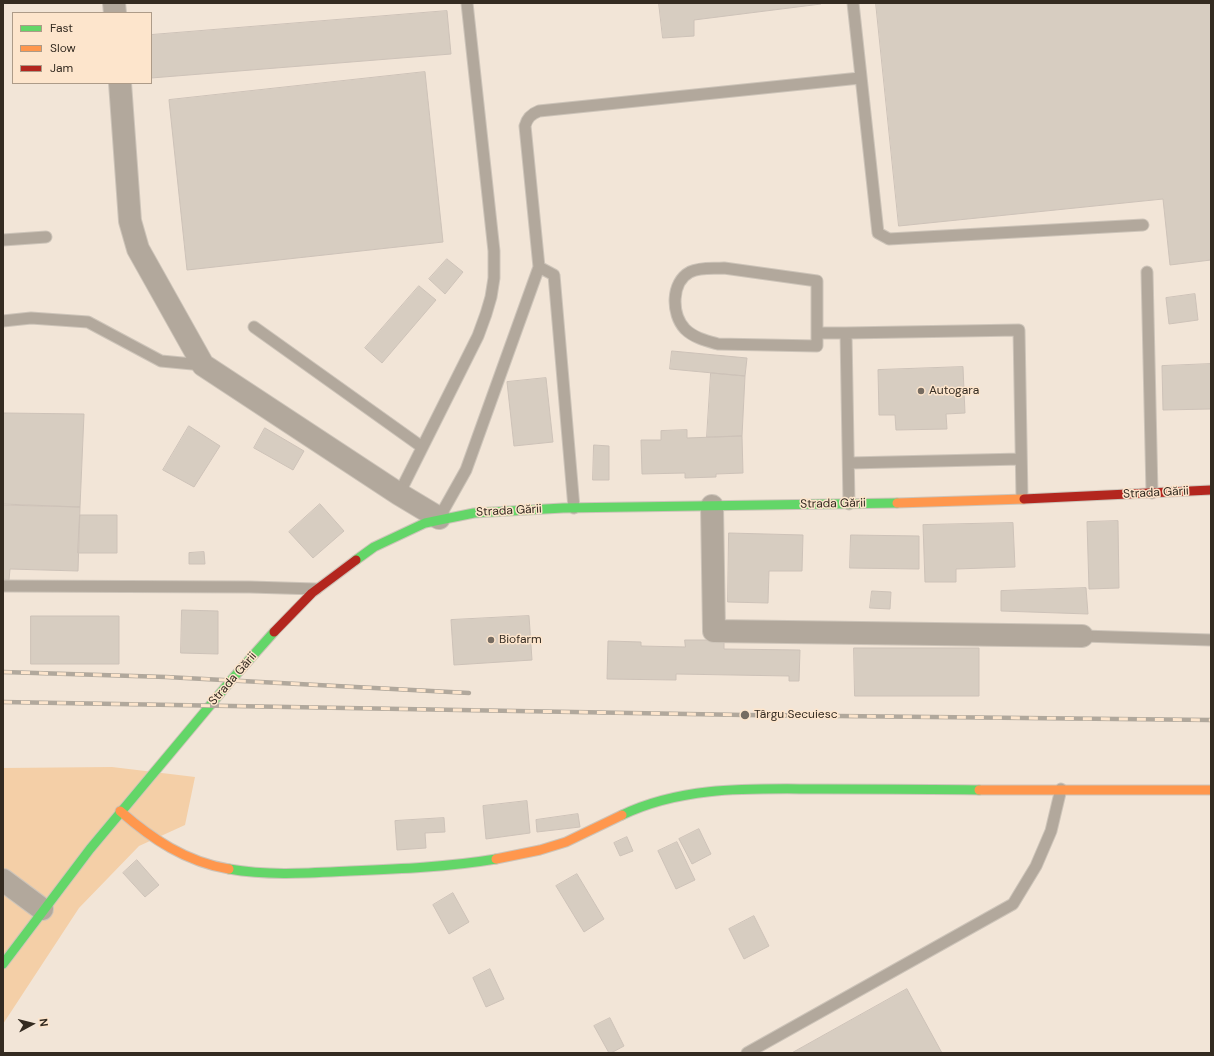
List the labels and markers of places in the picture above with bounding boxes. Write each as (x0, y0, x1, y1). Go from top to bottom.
place label: Autogara (929, 384, 979, 398)
marker: Autogara (916, 386, 926, 396)
place label: Biofarm (499, 633, 542, 647)
marker: Biofarm (486, 635, 496, 645)
place label: Târgu Secuiesc (754, 708, 838, 722)
marker: Târgu Secuiesc (739, 709, 751, 721)

